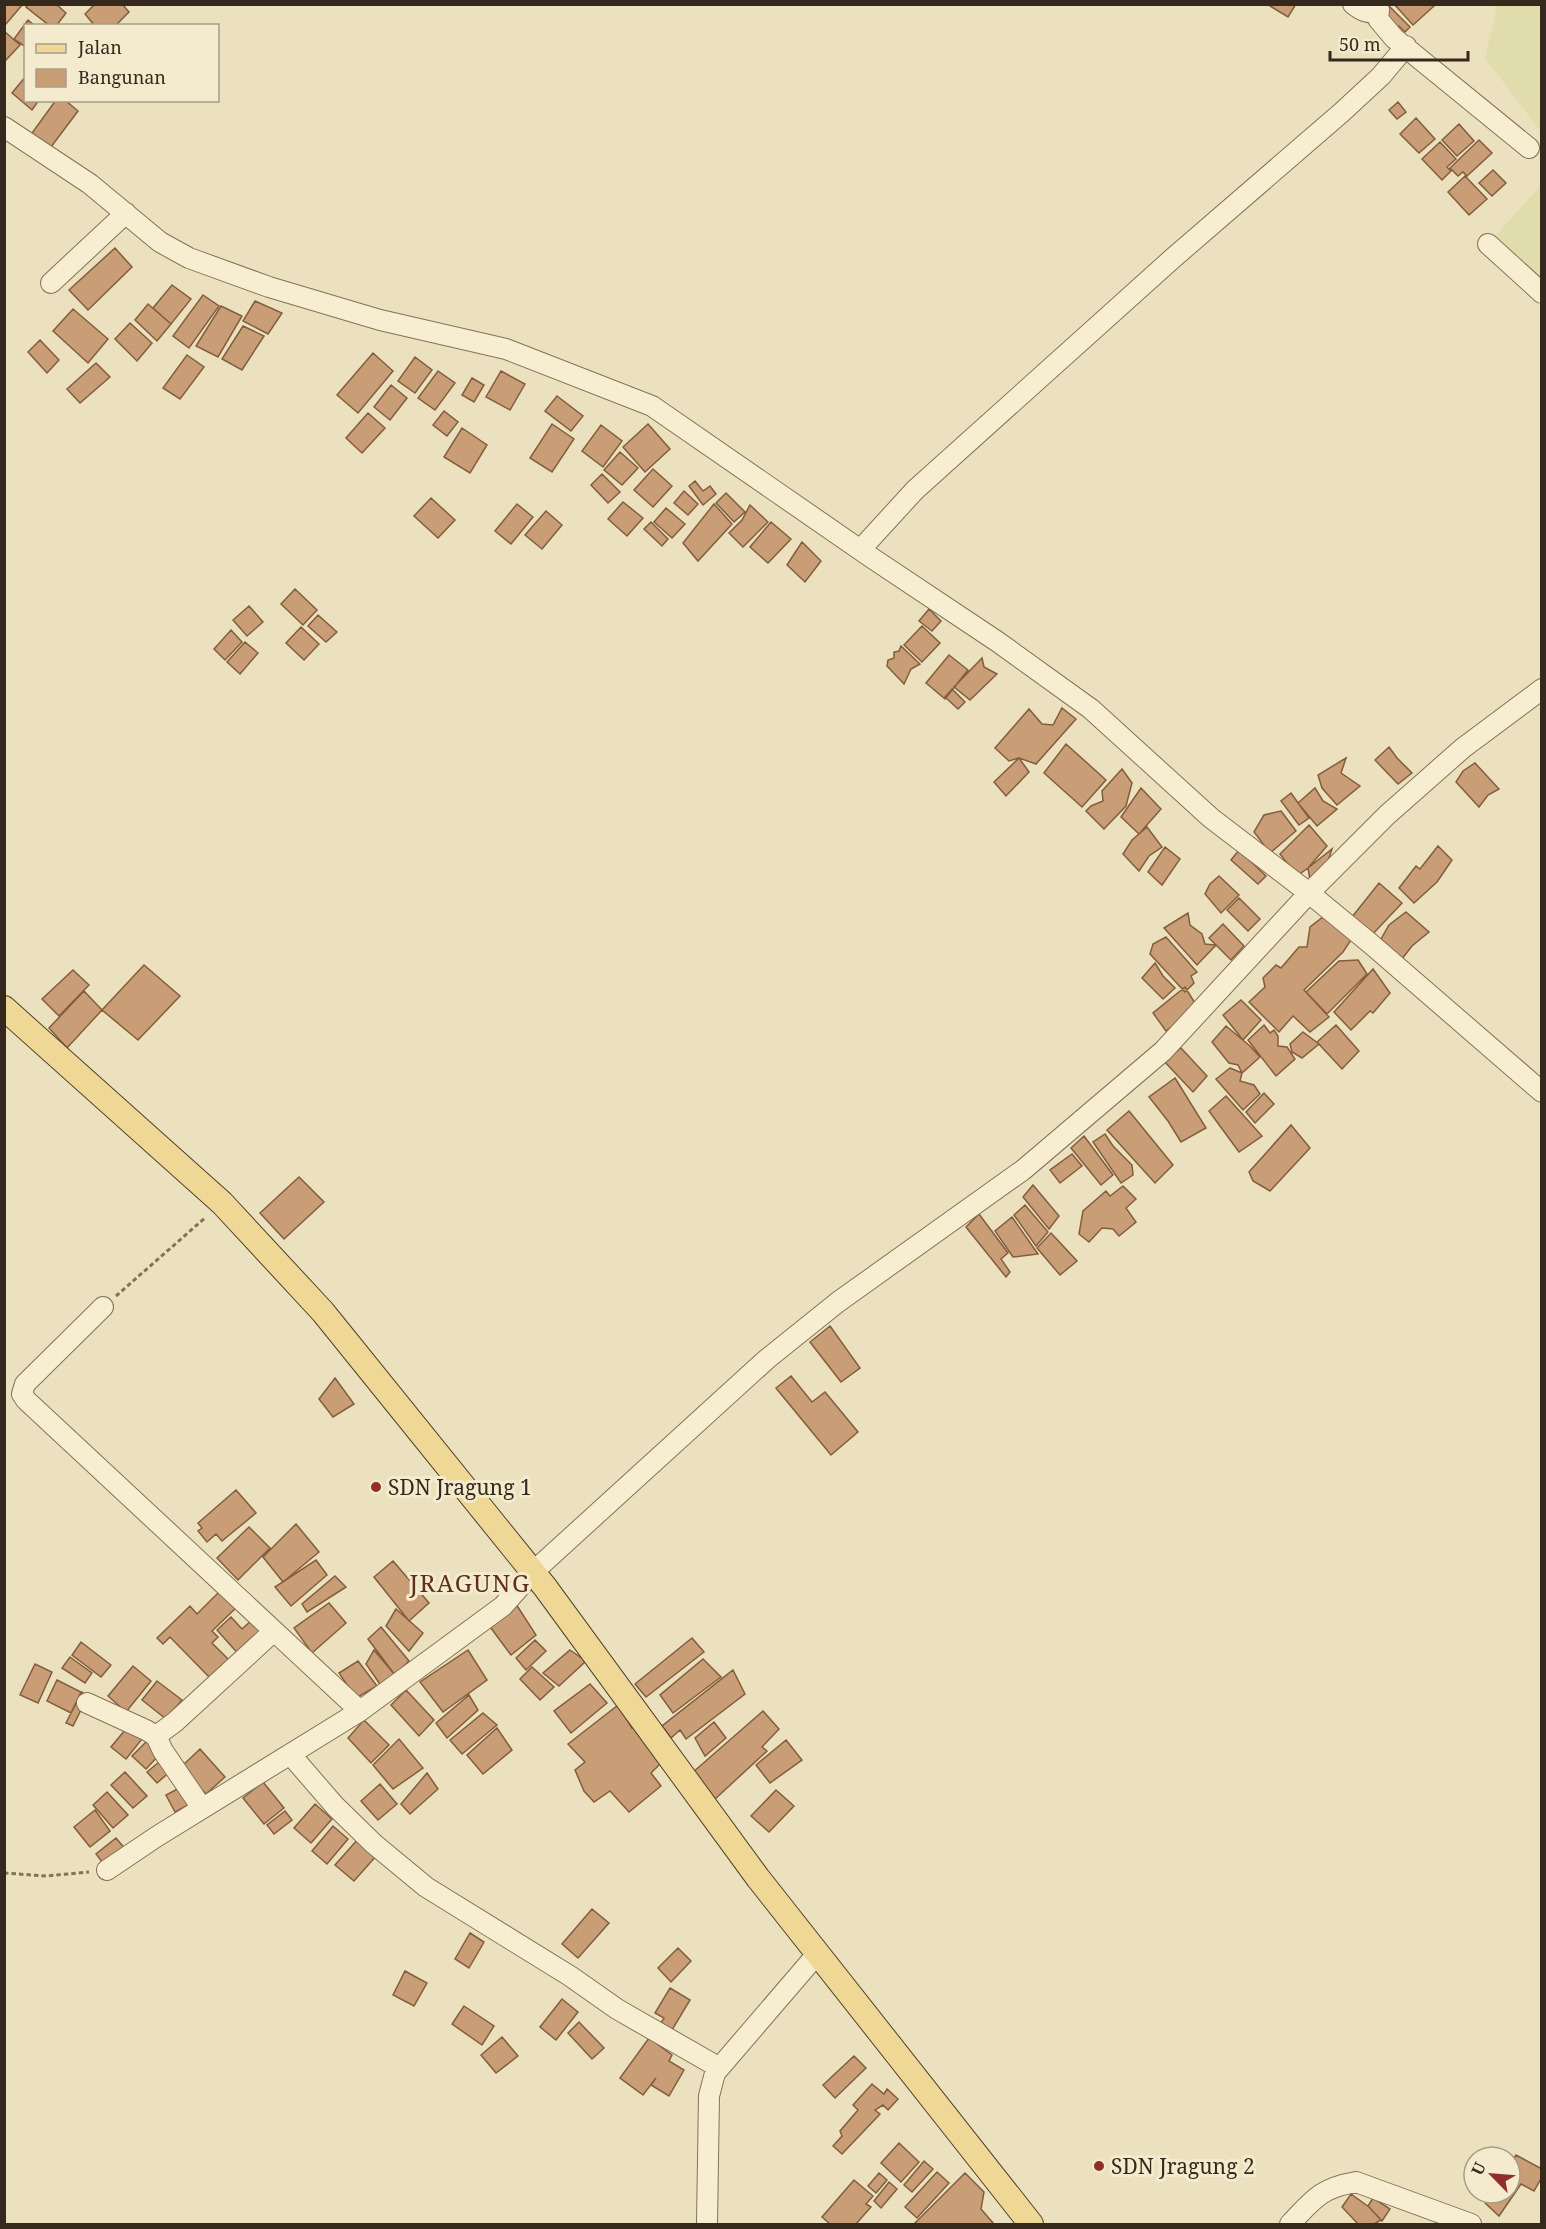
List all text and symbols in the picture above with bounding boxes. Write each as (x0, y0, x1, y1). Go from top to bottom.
legend (24, 24, 219, 102)
scale bar (1330, 24, 1468, 62)
text: 50 m (1339, 32, 1381, 56)
text: Jalan (77, 35, 122, 59)
text: Bangunan (78, 65, 166, 89)
place label: SDN Jragung 1 (388, 1473, 532, 1501)
marker: SDN Jragung 1 (369, 1480, 383, 1494)
district label: JRAGUNG (408, 1566, 531, 1599)
north arrow (1462, 2145, 1522, 2205)
place label: SDN Jragung 2 (1111, 2152, 1255, 2180)
marker: SDN Jragung 2 (1092, 2159, 1106, 2173)
text: U (1466, 2159, 1491, 2179)

